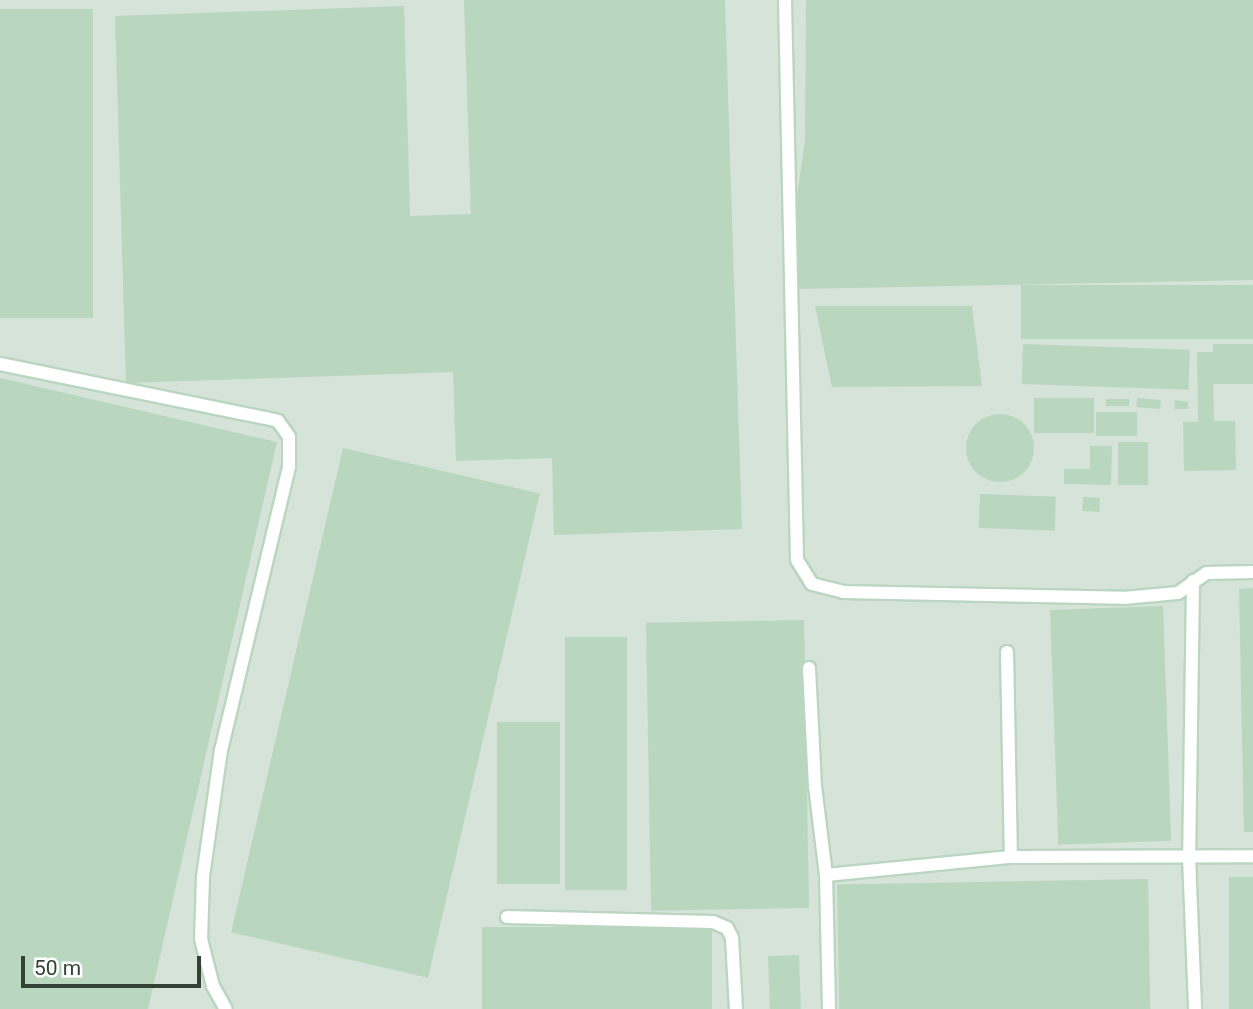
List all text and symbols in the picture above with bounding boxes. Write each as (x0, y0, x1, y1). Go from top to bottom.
scale bar (24, 942, 205, 986)
text: 50 m (34, 956, 81, 980)

